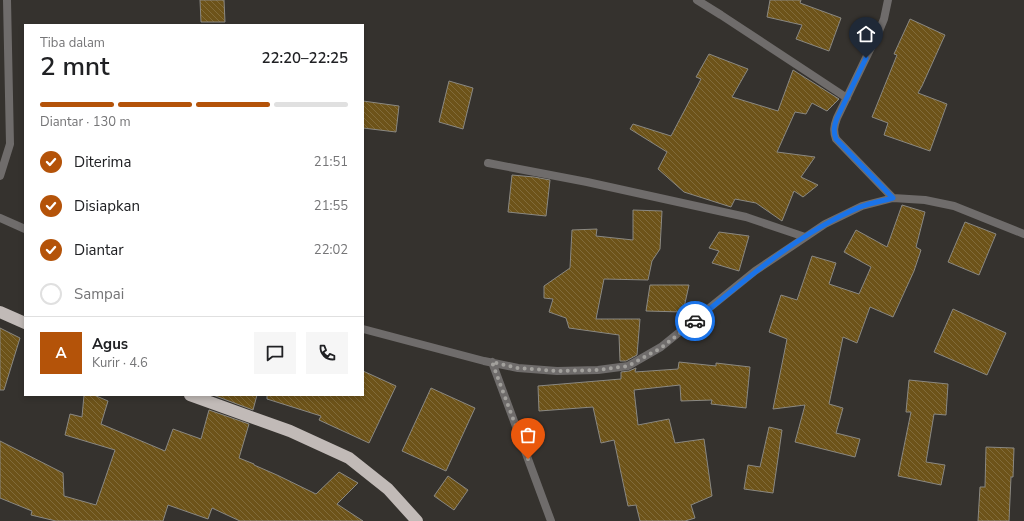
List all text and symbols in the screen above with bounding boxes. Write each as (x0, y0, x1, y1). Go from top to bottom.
pin (849, 17, 883, 58)
icon: home (855, 23, 877, 45)
text: Tiba dalam (40, 34, 105, 52)
text: 22:20–22:25 (261, 48, 348, 68)
text: 2 mnt (40, 49, 109, 84)
text: Diantar · 130 m (40, 113, 131, 131)
icon: check (40, 151, 62, 173)
text: Diterima (74, 152, 131, 172)
text: 21:51 (314, 153, 348, 171)
icon: check (40, 195, 62, 217)
text: Disiapkan (74, 196, 140, 216)
text: 21:55 (314, 197, 348, 215)
icon: check (40, 239, 62, 261)
text: Diantar (74, 240, 124, 260)
text: 22:02 (314, 241, 348, 259)
text: Sampai (74, 284, 124, 304)
courier (675, 301, 715, 341)
icon: car (684, 310, 706, 332)
button: chat (254, 332, 296, 374)
button: phone (306, 332, 348, 374)
text: Agus (92, 334, 128, 354)
text: A (55, 343, 67, 363)
text: Kurir · 4.6 (92, 354, 148, 372)
pin (511, 418, 545, 459)
icon: bag (517, 424, 539, 446)

